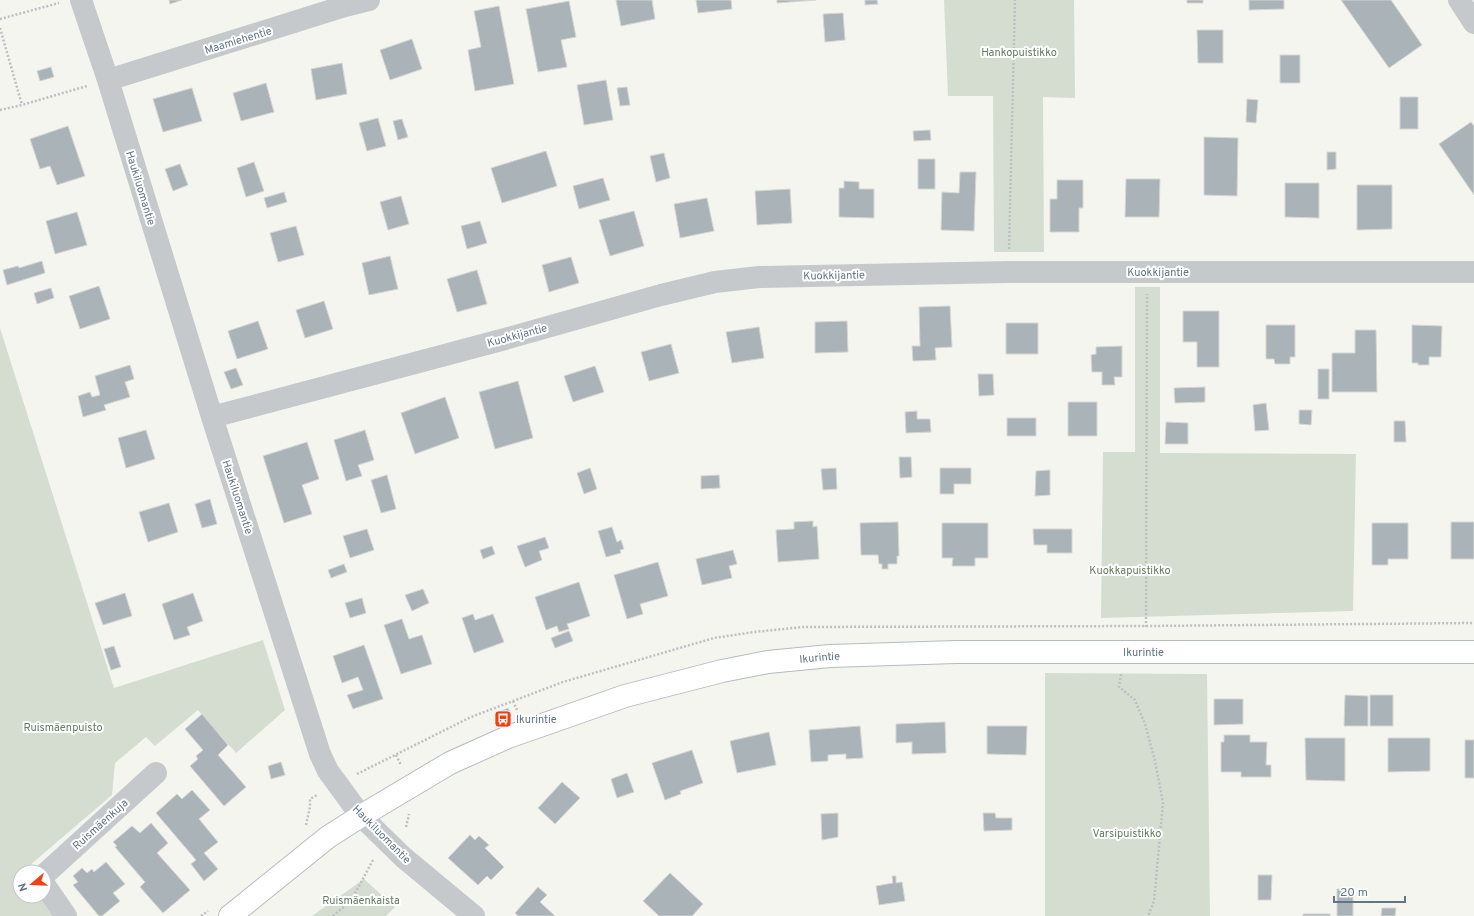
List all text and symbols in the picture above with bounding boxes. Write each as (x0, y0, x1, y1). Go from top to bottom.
street label: Maamiehentie (203, 24, 274, 58)
park label: Hankopuistikko (981, 46, 1057, 60)
street label: Haukiluomantie (122, 149, 158, 227)
street label: Kuokkijantie (1127, 266, 1189, 280)
street label: Kuokkijantie (803, 268, 865, 284)
street label: Kuokkijantie (486, 321, 549, 351)
street label: Haukiluomantie (218, 458, 256, 536)
park label: Kuokkapuistikko (1089, 564, 1171, 578)
street label: Ikurintie (1123, 646, 1164, 660)
street label: Ikurintie (799, 650, 840, 667)
bus stop icon: Ikurintie (493, 709, 513, 729)
place label: Ikurintie (516, 713, 557, 727)
park label: Ruismäenpuisto (23, 721, 103, 735)
street label: Ruismäenkuja (70, 796, 131, 853)
street label: Haukiluomantie (349, 803, 414, 867)
park label: Varsipuistikko (1093, 827, 1161, 841)
north arrow (12, 864, 52, 904)
scale bar (1334, 878, 1405, 904)
text: N (16, 881, 31, 893)
text: 20 m (1340, 885, 1368, 901)
park label: Ruismäenkaista (322, 894, 400, 908)

